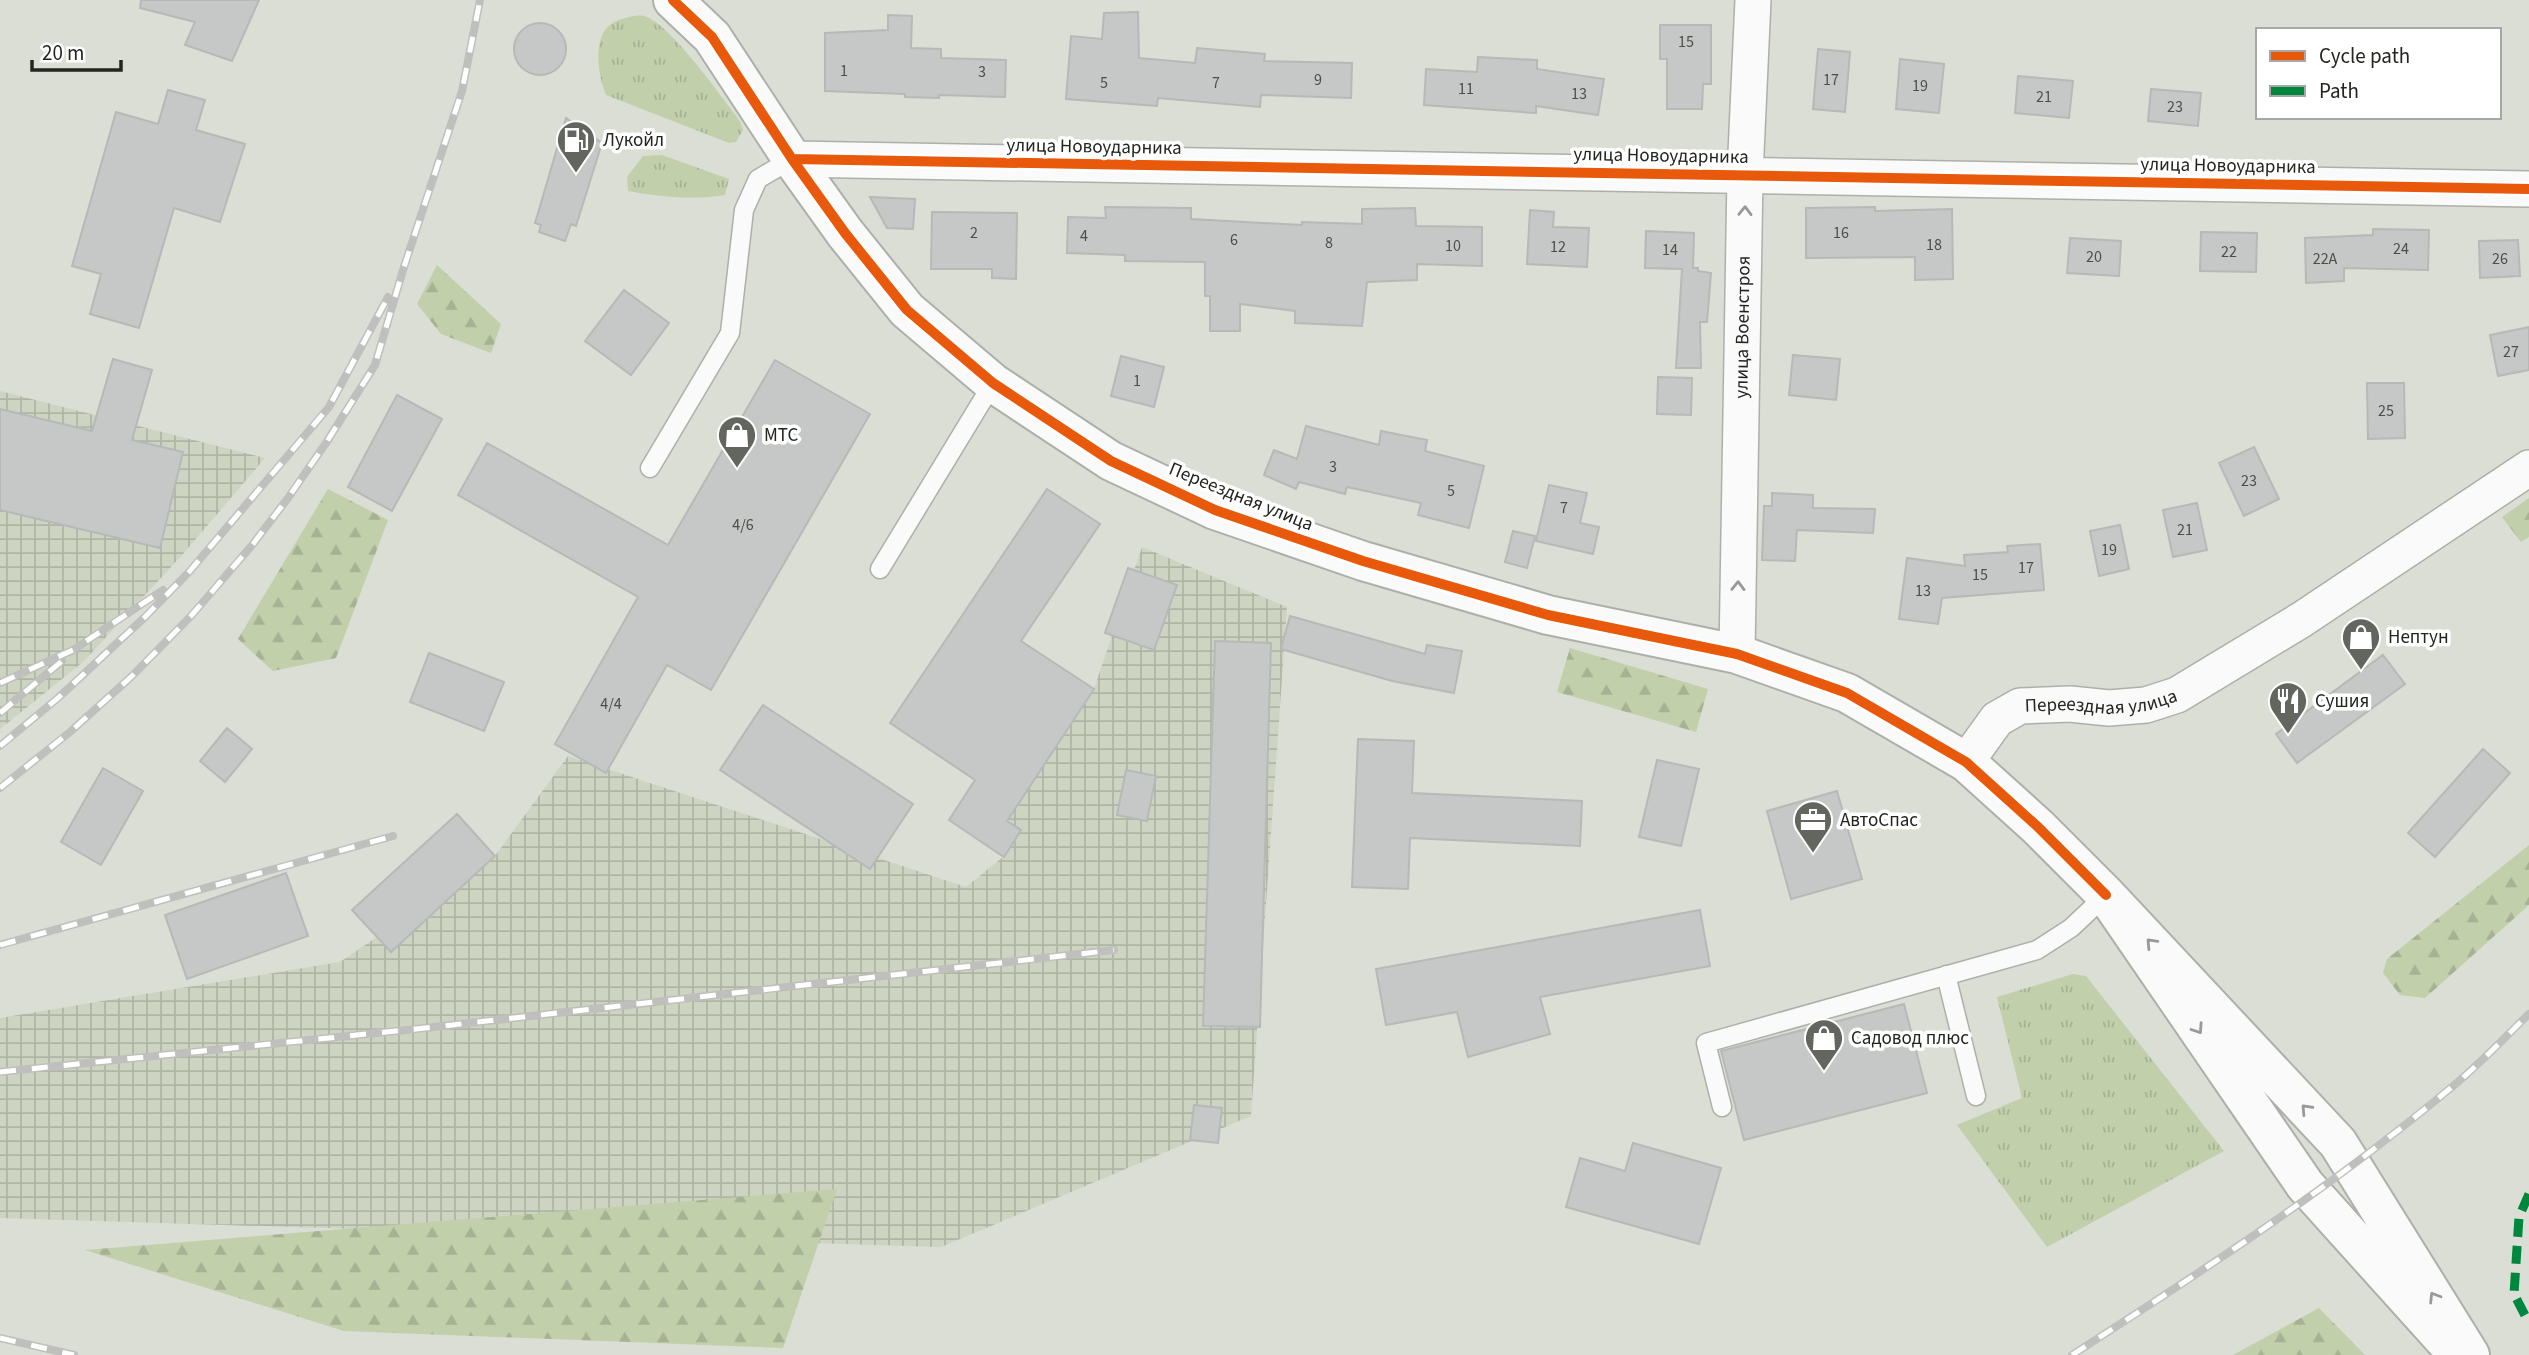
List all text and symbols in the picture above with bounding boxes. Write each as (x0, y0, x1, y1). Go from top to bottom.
scale bar (32, 28, 121, 72)
legend (2256, 28, 2501, 119)
house number: 15 (1678, 31, 1694, 53)
text: 20 m (42, 38, 84, 68)
text: Cycle path (2319, 41, 2410, 71)
house number: 1 (840, 60, 848, 82)
house number: 3 (978, 61, 986, 83)
house number: 9 (1314, 69, 1322, 91)
house number: 17 (1823, 69, 1839, 91)
house number: 5 (1100, 72, 1108, 94)
house number: 7 (1212, 72, 1220, 94)
house number: 19 (1912, 75, 1928, 97)
text: Path (2319, 76, 2359, 106)
house number: 11 (1458, 78, 1474, 100)
house number: 13 (1571, 83, 1587, 105)
house number: 21 (2036, 86, 2052, 108)
house number: 23 (2167, 96, 2183, 118)
fuel station icon: Лукойл (555, 119, 597, 174)
place label: Лукойл (603, 127, 664, 154)
street label: улица Новоударника (1006, 132, 1182, 162)
street label: улица Новоударника (1573, 141, 1749, 171)
street label: улица Новоударника (2140, 151, 2316, 181)
one-way arrow (1737, 205, 1753, 216)
house number: 2 (970, 222, 978, 244)
house number: 16 (1833, 222, 1849, 244)
house number: 4 (1080, 225, 1088, 247)
house number: 6 (1230, 229, 1238, 251)
house number: 8 (1325, 232, 1333, 254)
house number: 18 (1926, 234, 1942, 256)
house number: 10 (1445, 235, 1461, 257)
house number: 12 (1550, 236, 1566, 258)
house number: 24 (2393, 238, 2409, 260)
house number: 14 (1662, 239, 1678, 261)
house number: 22 (2221, 241, 2237, 263)
house number: 20 (2086, 246, 2102, 268)
house number: 22А (2313, 248, 2338, 270)
house number: 26 (2492, 248, 2508, 270)
street label: улица Военстроя (1728, 255, 1757, 399)
house number: 27 (2503, 341, 2519, 363)
house number: 1 (1133, 370, 1141, 392)
house number: 25 (2378, 400, 2394, 422)
shop icon: МТС (716, 414, 758, 469)
place label: МТС (764, 422, 799, 449)
street label: Переездная улица (1165, 456, 1317, 538)
house number: 3 (1329, 456, 1337, 478)
house number: 23 (2241, 470, 2257, 492)
house number: 5 (1447, 480, 1455, 502)
house number: 7 (1560, 497, 1568, 519)
house number: 4/6 (732, 514, 754, 536)
house number: 21 (2177, 519, 2193, 541)
house number: 19 (2101, 539, 2117, 561)
house number: 17 (2018, 557, 2034, 579)
house number: 15 (1972, 564, 1988, 586)
one-way arrow (1730, 580, 1746, 590)
house number: 13 (1915, 580, 1931, 602)
shop icon: Нептун (2340, 616, 2382, 671)
place label: Нептун (2388, 624, 2449, 651)
restaurant icon: Сушия (2267, 680, 2309, 735)
street label: Переездная улица (2024, 682, 2181, 722)
place label: Сушия (2315, 688, 2369, 715)
house number: 4/4 (600, 693, 622, 715)
office icon: АвтоСпас (1792, 799, 1834, 854)
place label: АвтоСпас (1840, 807, 1918, 834)
one-way arrow (2147, 938, 2159, 951)
shop icon: Садовод плюс (1803, 1017, 1845, 1072)
one-way arrow (2190, 1021, 2202, 1034)
place label: Садовод плюс (1851, 1025, 1969, 1052)
one-way arrow (2302, 1104, 2315, 1117)
one-way arrow (2429, 1292, 2442, 1305)

